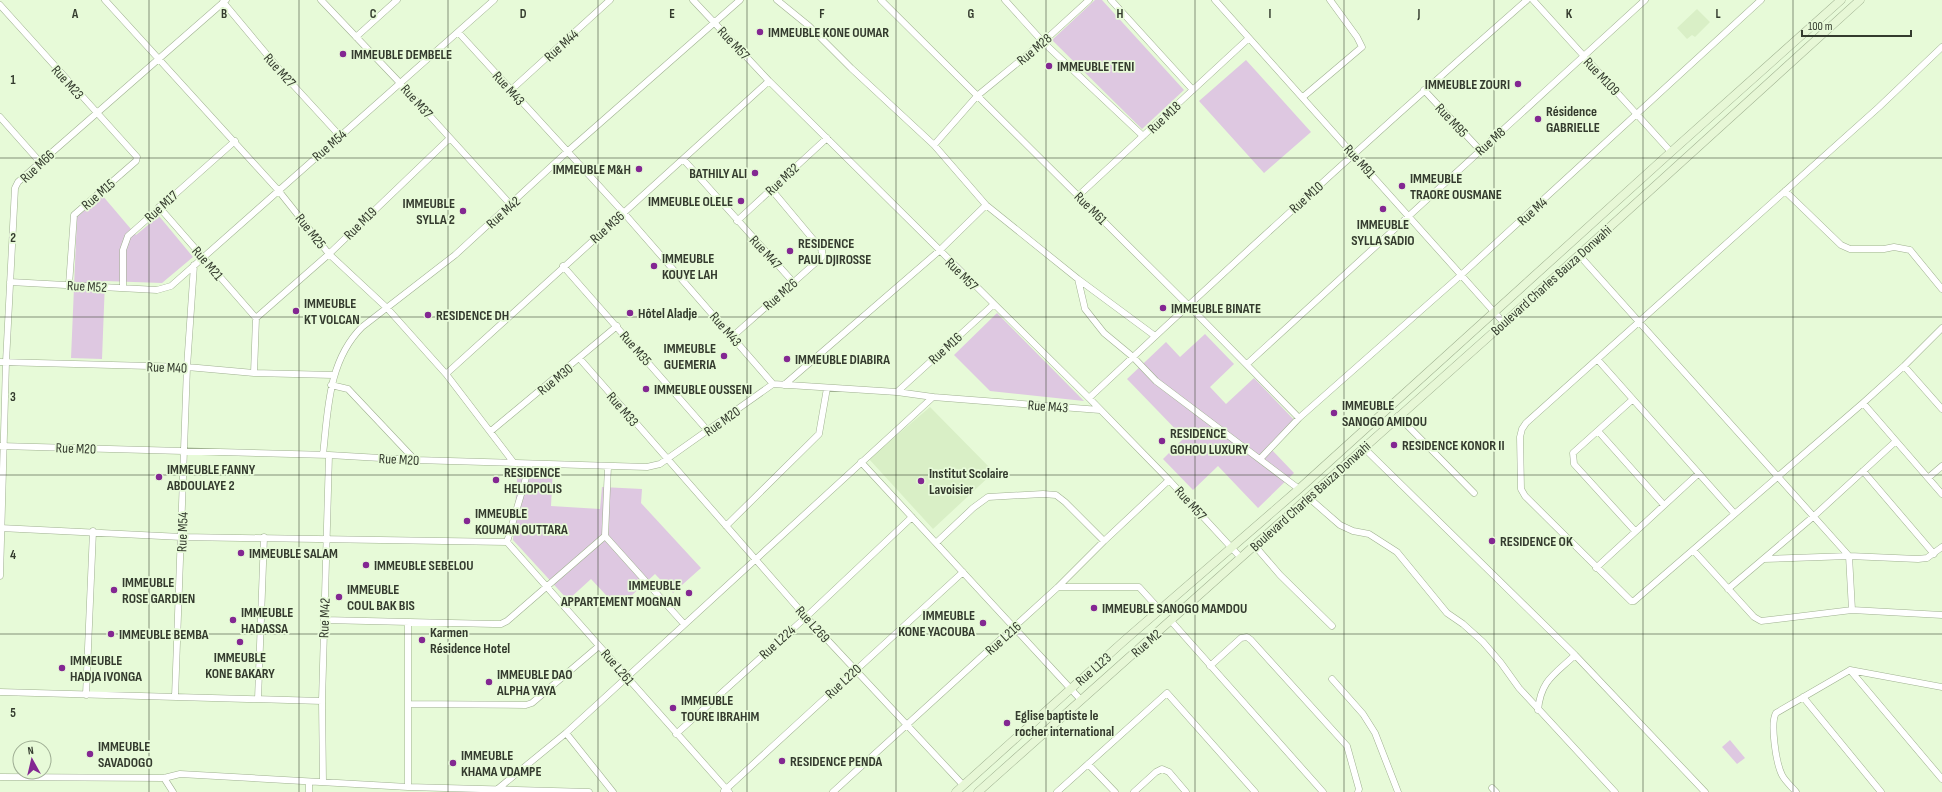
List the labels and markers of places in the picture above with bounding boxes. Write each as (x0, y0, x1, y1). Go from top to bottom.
place label: IMMEUBLE KONE OUMAR (768, 24, 889, 41)
marker: IMMEUBLE KONE OUMAR (755, 27, 765, 37)
place label: IMMEUBLE DEMBELE (351, 46, 452, 63)
marker: IMMEUBLE DEMBELE (338, 49, 348, 59)
place label: IMMEUBLE TENI (1057, 58, 1134, 75)
marker: IMMEUBLE TENI (1044, 61, 1054, 71)
place label: IMMEUBLE ZOURI (1425, 76, 1510, 93)
marker: IMMEUBLE ZOURI (1513, 79, 1523, 89)
place label: Résidence GABRIELLE (1546, 103, 1600, 136)
marker: Résidence GABRIELLE (1533, 114, 1543, 124)
place label: IMMEUBLE M&H (553, 161, 631, 178)
marker: IMMEUBLE M&H (634, 164, 644, 174)
place label: BATHILY ALI (689, 165, 747, 182)
marker: BATHILY ALI (750, 168, 760, 178)
place label: IMMEUBLE TRAORE OUSMANE (1410, 170, 1502, 203)
marker: IMMEUBLE TRAORE OUSMANE (1397, 181, 1407, 191)
place label: IMMEUBLE OLELE (648, 193, 733, 210)
place label: IMMEUBLE SYLLA 2 (403, 195, 455, 228)
marker: IMMEUBLE OLELE (736, 196, 746, 206)
marker: IMMEUBLE SYLLA SADIO (1378, 204, 1388, 214)
marker: IMMEUBLE SYLLA 2 (458, 206, 468, 216)
place label: IMMEUBLE SYLLA SADIO (1351, 216, 1415, 249)
place label: RESIDENCE PAUL DJIROSSE (798, 235, 871, 268)
marker: RESIDENCE PAUL DJIROSSE (785, 246, 795, 256)
place label: IMMEUBLE KOUYE LAH (662, 250, 718, 283)
marker: IMMEUBLE KOUYE LAH (649, 261, 659, 271)
place label: IMMEUBLE KT VOLCAN (304, 295, 360, 328)
place label: IMMEUBLE BINATE (1171, 300, 1261, 317)
marker: IMMEUBLE BINATE (1158, 303, 1168, 313)
place label: Hôtel Aladje (638, 305, 697, 322)
marker: IMMEUBLE KT VOLCAN (291, 306, 301, 316)
place label: RESIDENCE DH (436, 307, 509, 324)
marker: Hôtel Aladje (625, 308, 635, 318)
marker: RESIDENCE DH (423, 310, 433, 320)
place label: IMMEUBLE GUEMERIA (664, 340, 716, 373)
marker: IMMEUBLE GUEMERIA (719, 351, 729, 361)
place label: IMMEUBLE DIABIRA (795, 351, 890, 368)
marker: IMMEUBLE DIABIRA (782, 354, 792, 364)
place label: IMMEUBLE OUSSENI (654, 381, 752, 398)
marker: IMMEUBLE OUSSENI (641, 384, 651, 394)
place label: IMMEUBLE SANOGO AMIDOU (1342, 397, 1427, 430)
marker: IMMEUBLE SANOGO AMIDOU (1329, 408, 1339, 418)
place label: RESIDENCE GOHOU LUXURY (1170, 425, 1249, 458)
marker: RESIDENCE GOHOU LUXURY (1157, 436, 1167, 446)
place label: RESIDENCE KONOR II (1402, 437, 1505, 454)
marker: RESIDENCE KONOR II (1389, 440, 1399, 450)
place label: IMMEUBLE FANNY ABDOULAYE 2 (166, 461, 256, 494)
place label: RESIDENCE HELIOPOLIS (504, 464, 562, 497)
place label: Institut Scolaire Lavoisier (929, 465, 1009, 498)
marker: IMMEUBLE FANNY ABDOULAYE 2 (154, 472, 164, 482)
marker: RESIDENCE HELIOPOLIS (491, 475, 501, 485)
marker: Institut Scolaire Lavoisier (916, 476, 926, 486)
place label: IMMEUBLE KOUMAN OUTTARA (475, 505, 568, 538)
marker: IMMEUBLE KOUMAN OUTTARA (462, 516, 472, 526)
place label: RESIDENCE OK (1500, 533, 1573, 550)
marker: RESIDENCE OK (1487, 536, 1497, 546)
place label: IMMEUBLE SALAM (249, 545, 338, 562)
marker: IMMEUBLE SALAM (236, 548, 246, 558)
place label: IMMEUBLE SEBELOU (374, 557, 474, 574)
marker: IMMEUBLE SEBELOU (361, 560, 371, 570)
place label: IMMEUBLE ROSE GARDIEN (122, 574, 195, 607)
place label: IMMEUBLE APPARTEMENT MOGNAN (560, 577, 681, 610)
place label: IMMEUBLE COUL BAK BIS (347, 581, 415, 614)
marker: IMMEUBLE ROSE GARDIEN (109, 585, 119, 595)
marker: IMMEUBLE APPARTEMENT MOGNAN (684, 588, 694, 598)
marker: IMMEUBLE COUL BAK BIS (334, 592, 344, 602)
place label: IMMEUBLE SANOGO MAMDOU (1102, 600, 1247, 617)
marker: IMMEUBLE SANOGO MAMDOU (1089, 603, 1099, 613)
place label: IMMEUBLE HADASSA (241, 604, 293, 637)
place label: IMMEUBLE KONE YACOUBA (898, 607, 975, 640)
marker: IMMEUBLE HADASSA (228, 615, 238, 625)
marker: IMMEUBLE KONE YACOUBA (978, 618, 988, 628)
place label: Karmen Résidence Hotel (430, 624, 510, 657)
place label: IMMEUBLE BEMBA (119, 626, 209, 643)
marker: IMMEUBLE BEMBA (106, 629, 116, 639)
marker: Karmen Résidence Hotel (417, 635, 427, 645)
marker: IMMEUBLE KONE BAKARY (235, 637, 245, 647)
place label: IMMEUBLE KONE BAKARY (205, 649, 275, 682)
place label: IMMEUBLE HADJA IVONGA (70, 652, 142, 685)
marker: IMMEUBLE HADJA IVONGA (57, 663, 67, 673)
place label: IMMEUBLE DAO ALPHA YAYA (496, 666, 572, 699)
marker: IMMEUBLE DAO ALPHA YAYA (484, 677, 494, 687)
place label: IMMEUBLE TOURE IBRAHIM (681, 692, 760, 725)
marker: IMMEUBLE TOURE IBRAHIM (668, 703, 678, 713)
place label: Eglise baptiste le rocher international (1015, 707, 1114, 740)
marker: Eglise baptiste le rocher international (1002, 718, 1012, 728)
place label: IMMEUBLE SAVADOGO (98, 738, 153, 771)
place label: IMMEUBLE KHAMA VDAMPE (461, 747, 541, 780)
marker: IMMEUBLE SAVADOGO (85, 749, 95, 759)
place label: RESIDENCE PENDA (790, 753, 883, 770)
marker: RESIDENCE PENDA (777, 756, 787, 766)
marker: IMMEUBLE KHAMA VDAMPE (448, 758, 458, 768)

